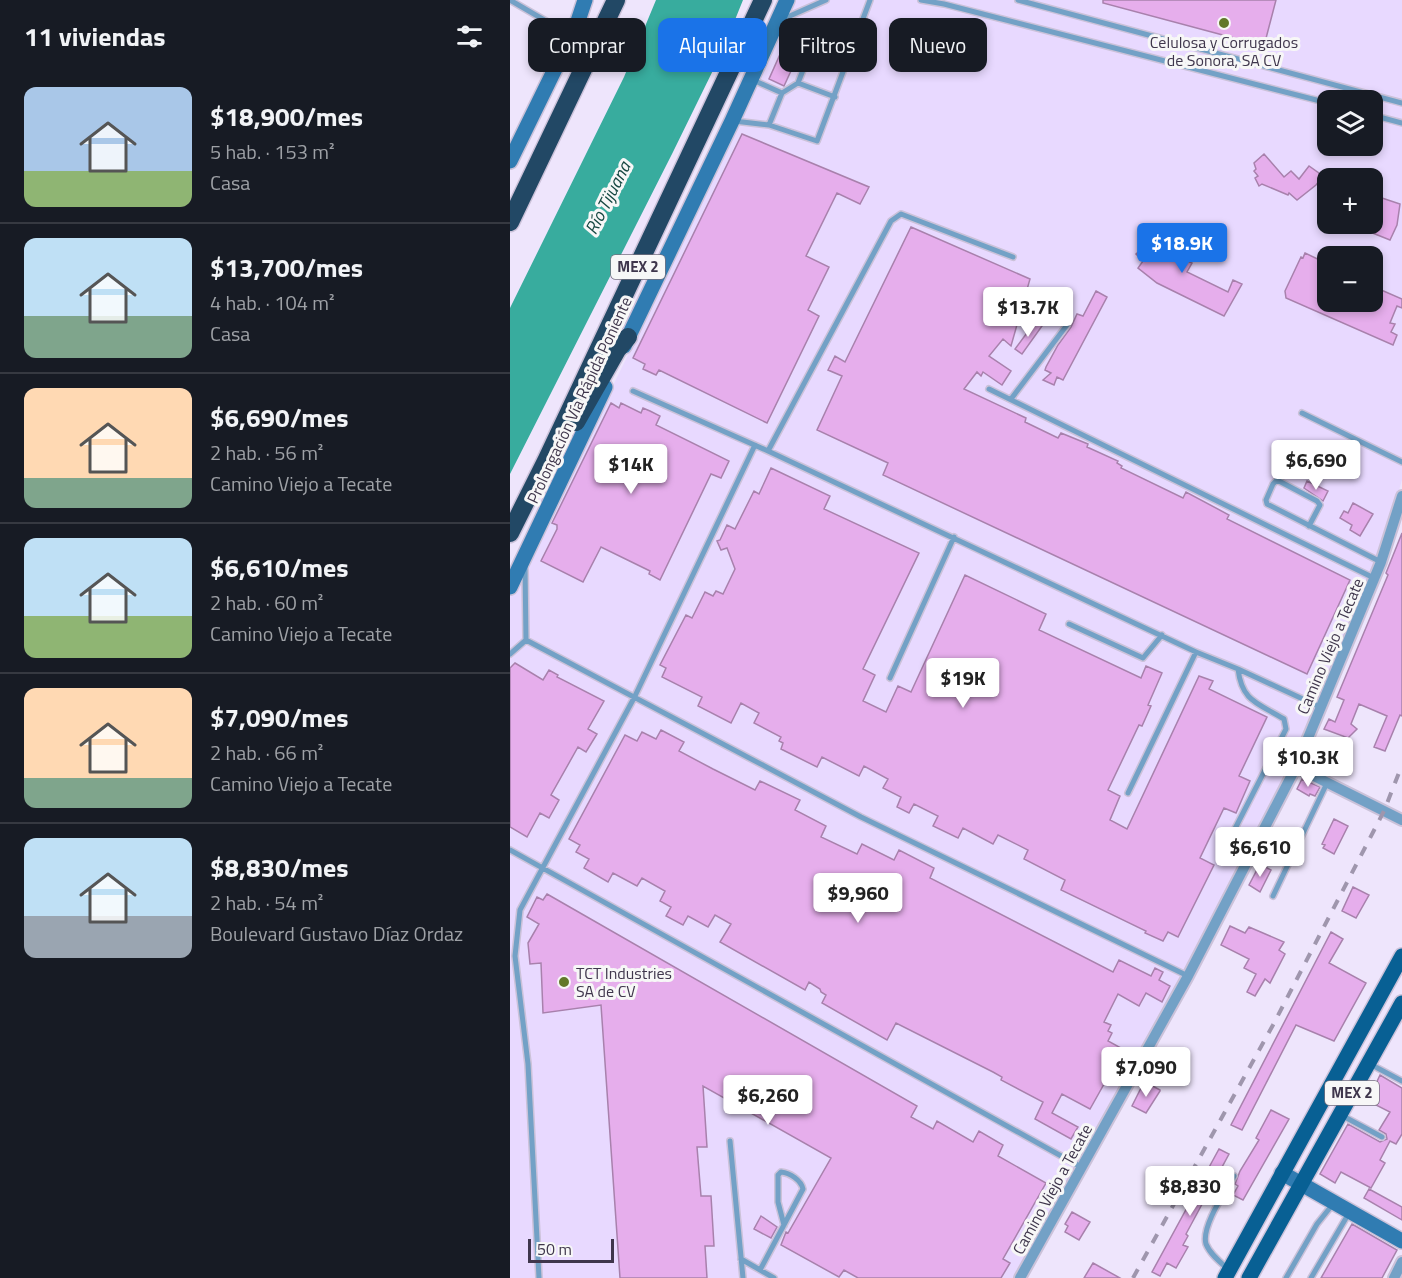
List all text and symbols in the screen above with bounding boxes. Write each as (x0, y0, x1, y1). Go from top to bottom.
marker: Celulosa y Corrugados de Sonora, SA CV (1217, 16, 1231, 30)
text: 11 viviendas (24, 17, 166, 56)
chip: Comprar (528, 18, 646, 72)
chip: Alquilar (658, 18, 767, 72)
chip: Filtros (779, 18, 877, 72)
chip: Nuevo (889, 18, 987, 72)
icon: filters (453, 20, 486, 53)
place label: Celulosa y Corrugados de Sonora, SA CV (1150, 30, 1298, 72)
map controls (1317, 90, 1383, 312)
button: layers (1317, 90, 1383, 156)
text: $18,900/mes (210, 97, 363, 136)
icon: home (72, 111, 144, 183)
text: 5 hab. · 153 m² (210, 136, 335, 167)
water label: Río Tijuana (578, 156, 638, 239)
text: Casa (210, 167, 250, 198)
button: + (1317, 168, 1383, 234)
pin: $18.9K (1133, 223, 1231, 274)
text: $18.9K (1151, 227, 1213, 258)
button: − (1317, 246, 1383, 312)
text: $13,700/mes (210, 248, 363, 287)
road number: MEX 2 (611, 255, 665, 279)
icon: home (72, 262, 144, 334)
text: 4 hab. · 104 m² (210, 287, 335, 318)
pin: $13.7K (979, 287, 1077, 338)
text: $13.7K (997, 291, 1059, 322)
street label: Prolongación Vía Rápida Poniente (520, 293, 638, 507)
text: Casa (210, 318, 250, 349)
text: $6,690/mes (210, 398, 349, 437)
icon: home (72, 412, 144, 484)
text: 2 hab. · 56 m² (210, 437, 323, 468)
pin: $6,690 (1267, 440, 1365, 491)
pin: $14K (595, 444, 667, 495)
text: $6,690 (1285, 444, 1347, 475)
text: $14K (608, 448, 654, 479)
text: Camino Viejo a Tecate (210, 468, 392, 499)
text: $6,610/mes (210, 548, 349, 587)
icon: home (72, 562, 144, 634)
street label: Camino Viejo a Tecate (1290, 574, 1370, 718)
text: 2 hab. · 60 m² (210, 587, 323, 618)
text: Camino Viejo a Tecate (210, 618, 392, 649)
pin: $19K (927, 658, 999, 709)
text: $19K (940, 662, 986, 693)
text: $7,090/mes (210, 698, 349, 737)
icon: home (72, 712, 144, 784)
text: 2 hab. · 66 m² (210, 737, 323, 768)
pin: $10.3K (1259, 737, 1357, 788)
text: $10.3K (1277, 741, 1339, 772)
text: Camino Viejo a Tecate (210, 768, 392, 799)
pin: $6,610 (1211, 827, 1309, 878)
text: $6,610 (1229, 831, 1291, 862)
text: $8,830/mes (210, 848, 349, 887)
icon: home (72, 862, 144, 934)
pin: $9,960 (809, 873, 907, 924)
text: $9,960 (827, 877, 889, 908)
text: 2 hab. · 54 m² (210, 887, 323, 918)
text: Boulevard Gustavo Díaz Ordaz (210, 918, 463, 949)
place label: TCT Industries SA de CV (576, 961, 672, 1003)
marker: TCT Industries SA de CV (557, 975, 571, 989)
pin: $7,090 (1097, 1047, 1195, 1098)
text: $7,090 (1115, 1051, 1177, 1082)
pin: $6,260 (719, 1075, 817, 1126)
text: $6,260 (737, 1079, 799, 1110)
road number: MEX 2 (1325, 1081, 1379, 1105)
street label: Camino Viejo a Tecate (1006, 1119, 1098, 1259)
pin: $8,830 (1141, 1166, 1239, 1217)
text: $8,830 (1159, 1170, 1221, 1201)
scale bar (528, 1236, 614, 1264)
text: 50 m (537, 1237, 572, 1261)

